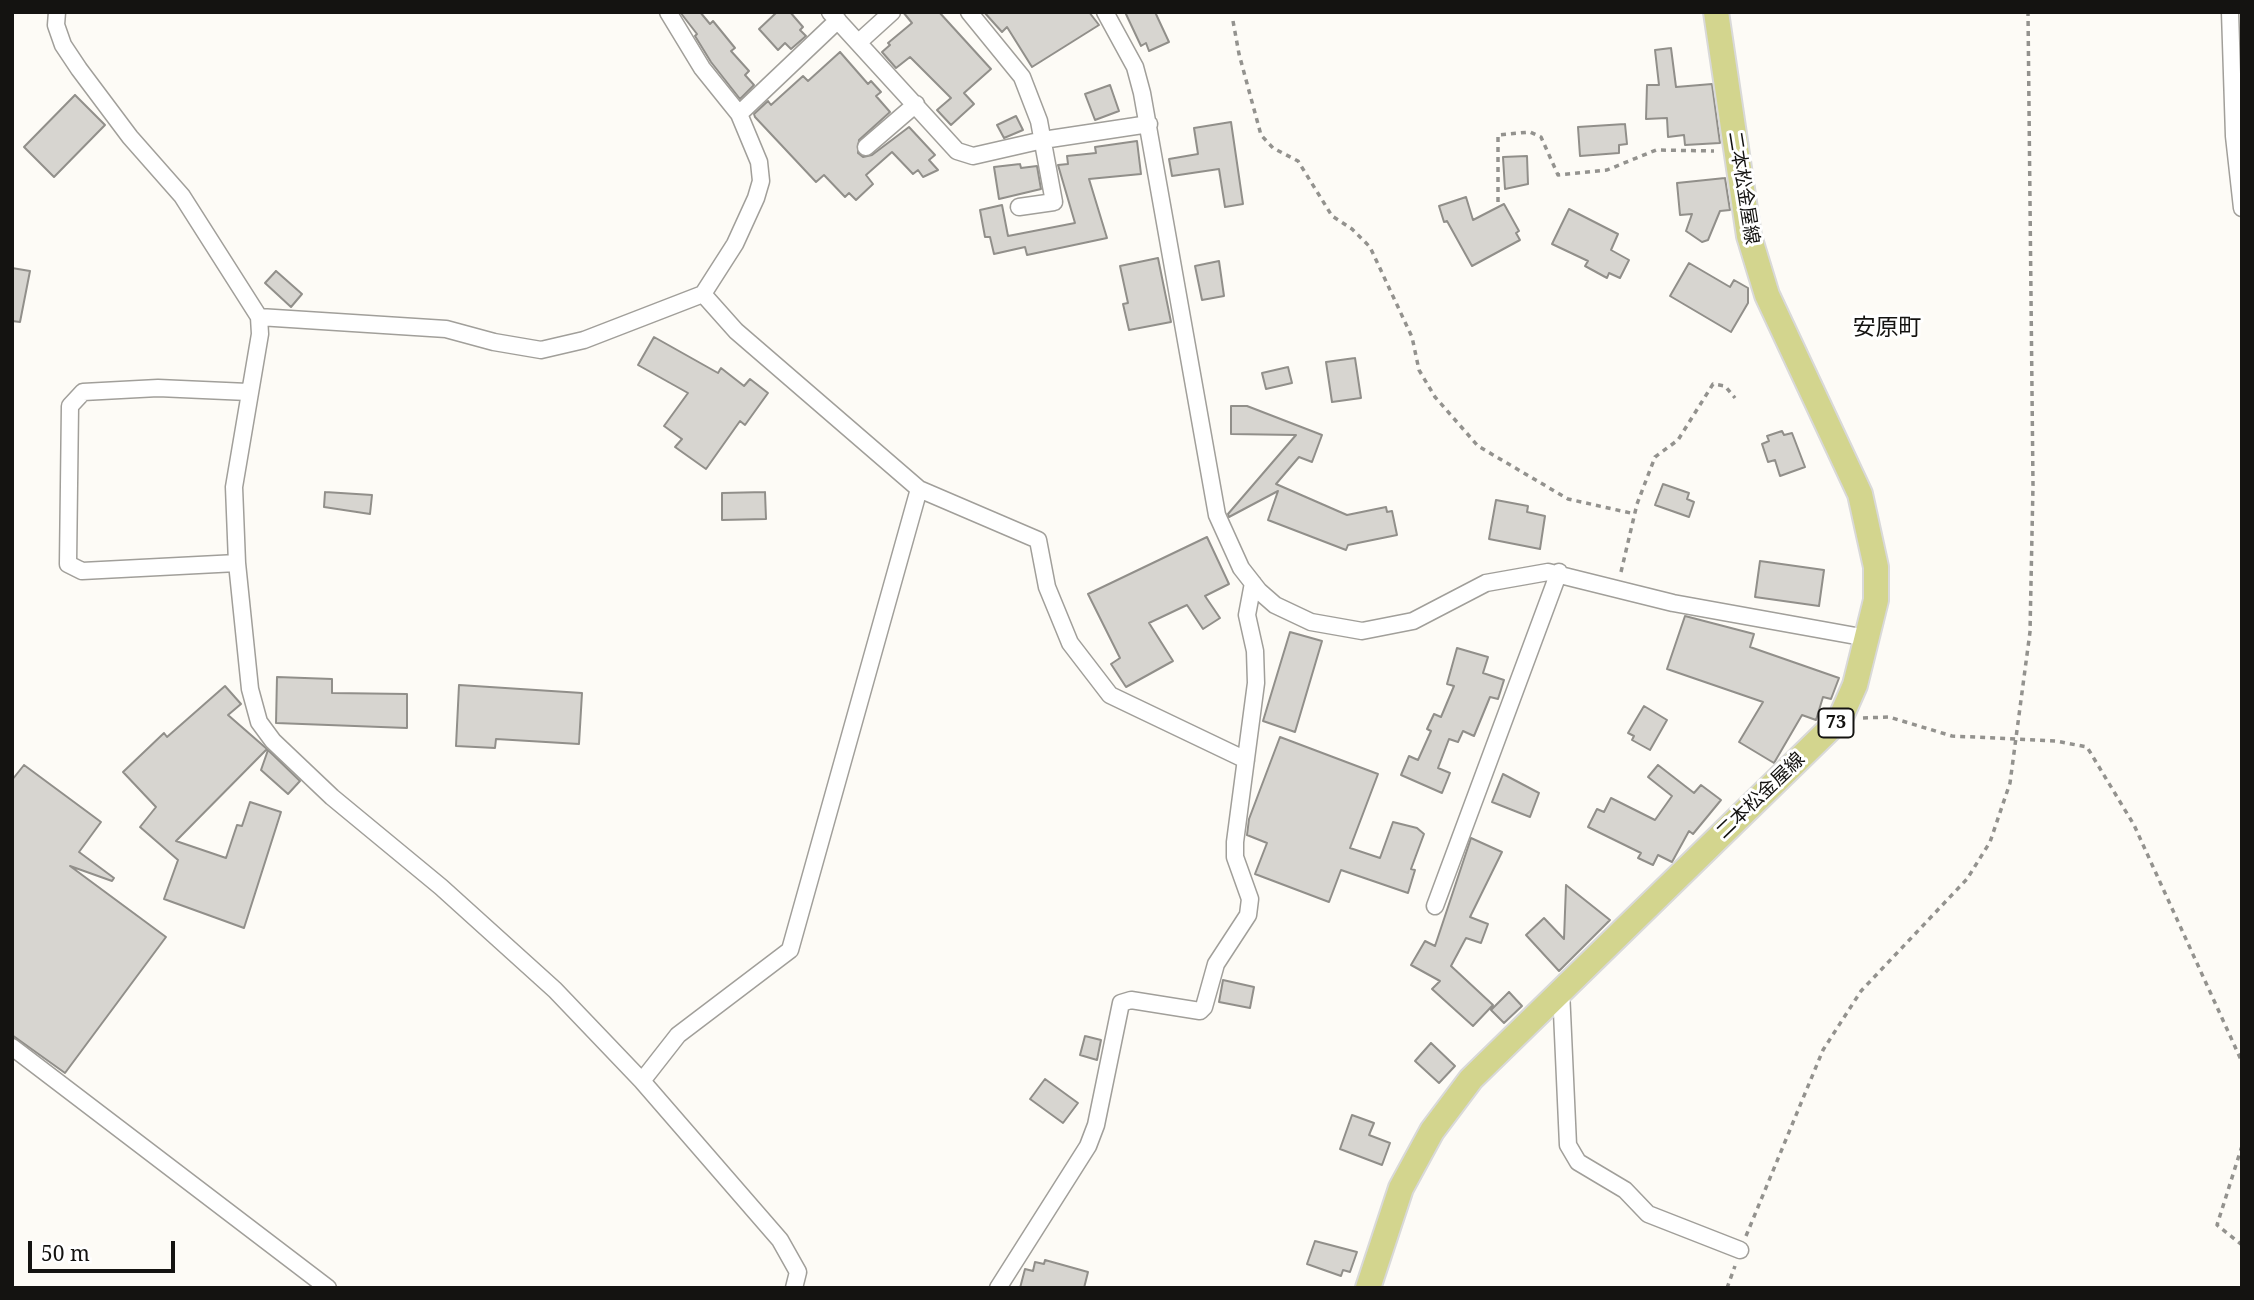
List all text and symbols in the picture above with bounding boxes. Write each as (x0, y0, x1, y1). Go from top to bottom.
street label: 二本松金屋線 (1723, 130, 1763, 246)
district label: 安原町 (1853, 314, 1921, 342)
road number: 73 (1818, 708, 1854, 738)
street label: 二本松金屋線 (1712, 748, 1810, 844)
scale bar (32, 1226, 178, 1270)
text: 50 m (41, 1239, 90, 1267)

